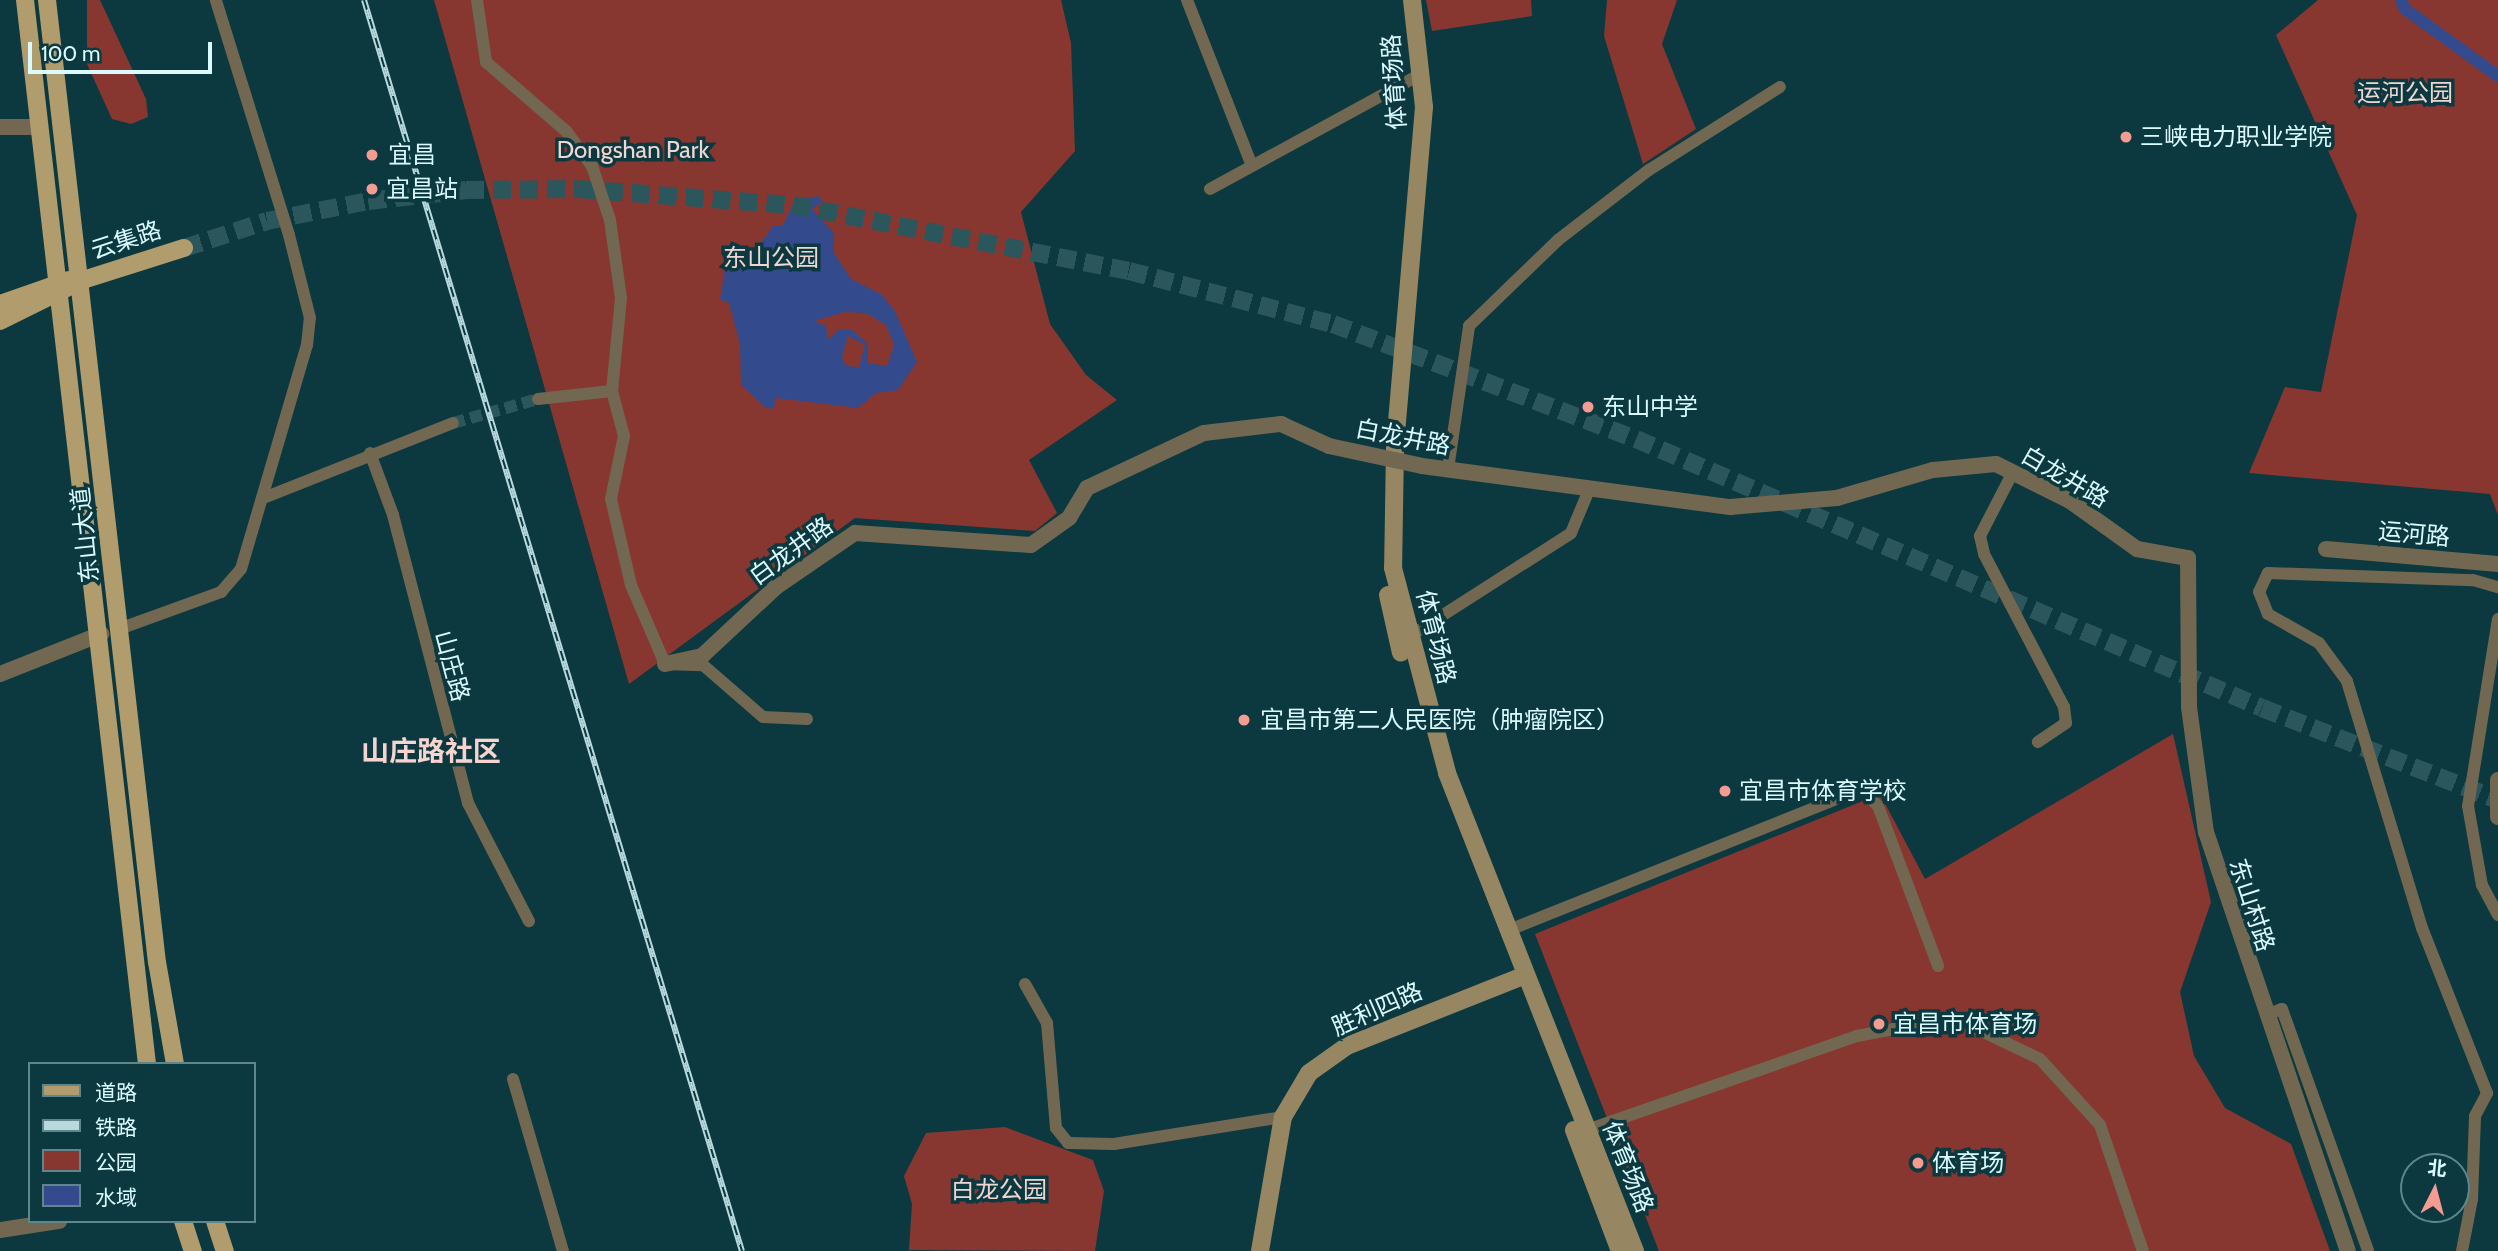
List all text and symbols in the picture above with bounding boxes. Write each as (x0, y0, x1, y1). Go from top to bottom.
scale bar (32, 28, 215, 72)
street label: 体育场路 (1376, 33, 1412, 131)
text: 100 m (41, 41, 100, 66)
park label: 运河公园 (2357, 79, 2453, 107)
place label: 三峡电力职业学院 (2140, 123, 2332, 151)
marker: 三峡电力职业学院 (2118, 129, 2134, 145)
park label: Dongshan Park (557, 136, 709, 164)
place label: 宜昌 (388, 141, 436, 169)
marker: 宜昌 (362, 145, 382, 165)
place label: 宜昌站 (386, 175, 458, 203)
marker: 宜昌站 (364, 181, 380, 197)
street label: 云集路 (87, 215, 165, 265)
park label: 东山公园 (723, 244, 819, 272)
place label: 东山中学 (1602, 393, 1698, 421)
marker: 东山中学 (1580, 399, 1596, 415)
street label: 白龙井路 (1353, 414, 1453, 460)
street label: 白龙井路 (2016, 441, 2114, 513)
street label: 东山大道 (66, 486, 104, 584)
street label: 白龙井路 (744, 511, 838, 591)
street label: 运河路 (2377, 517, 2451, 551)
street label: 体育场路 (1410, 587, 1462, 687)
street label: 山庄路 (429, 627, 475, 705)
place label: 宜昌市第二人民医院（肿瘤院区） (1260, 706, 1620, 734)
marker: 宜昌市第二人民医院（肿瘤院区） (1234, 710, 1254, 730)
district label: 山庄路社区 (361, 734, 501, 768)
place label: 宜昌市体育学校 (1739, 777, 1907, 805)
marker: 宜昌市体育学校 (1717, 783, 1733, 799)
street label: 东山村路 (2223, 855, 2281, 955)
street label: 胜利四路 (1327, 976, 1427, 1042)
place label: 宜昌市体育场 (1893, 1010, 2037, 1038)
marker: 宜昌市体育场 (1871, 1016, 1887, 1032)
legend (28, 1062, 256, 1223)
text: 道路 (95, 1080, 137, 1105)
text: 铁路 (95, 1115, 137, 1140)
street label: 体育场路 (1597, 1117, 1659, 1217)
place label: 体育场 (1932, 1149, 2004, 1177)
text: 公园 (95, 1150, 137, 1175)
north arrow (2400, 1153, 2470, 1223)
marker: 体育场 (1910, 1155, 1926, 1171)
text: 北 (2426, 1156, 2448, 1181)
park label: 白龙公园 (951, 1176, 1047, 1204)
text: 水域 (95, 1185, 137, 1210)

